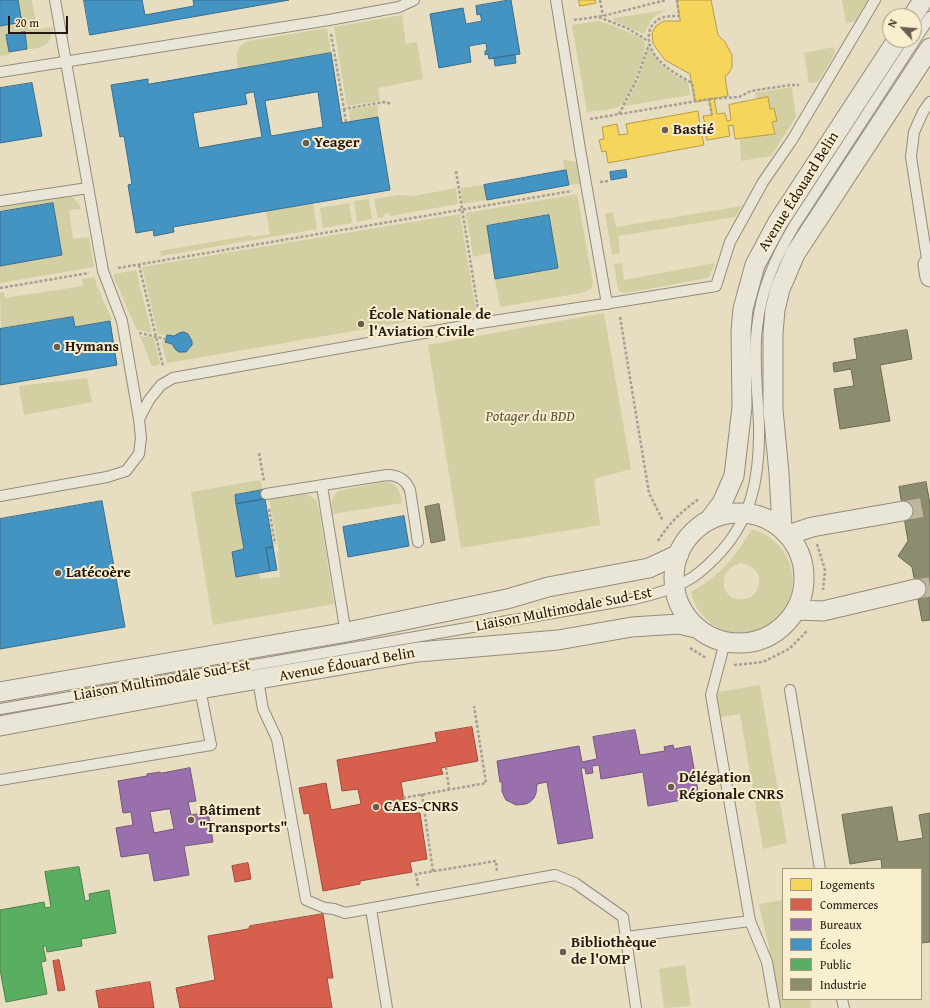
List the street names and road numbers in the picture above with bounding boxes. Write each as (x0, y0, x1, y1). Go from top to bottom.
street label: Avenue Édouard Belin (755, 129, 843, 255)
street label: Liaison Multimodale Sud-Est (474, 584, 654, 636)
street label: Avenue Édouard Belin (278, 644, 416, 686)
street label: Liaison Multimodale Sud-Est (72, 657, 252, 705)

